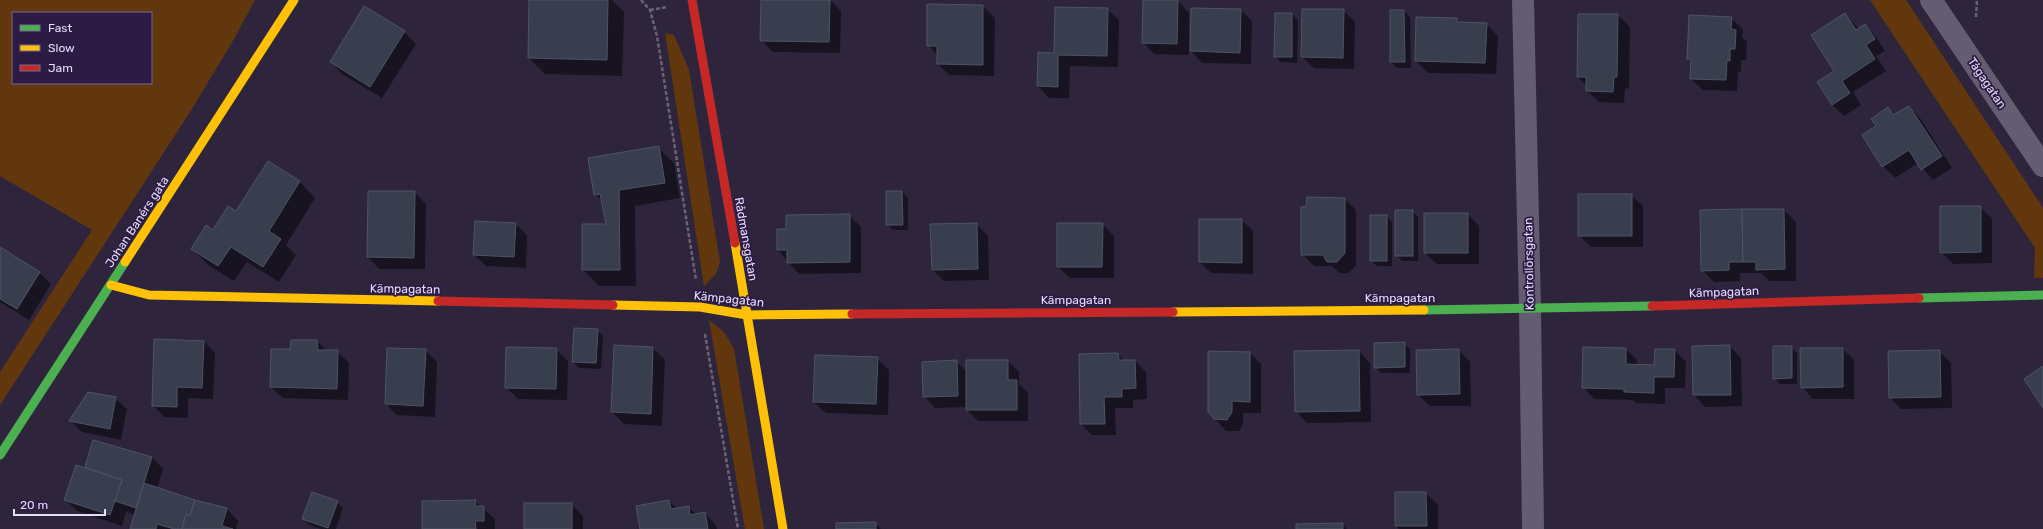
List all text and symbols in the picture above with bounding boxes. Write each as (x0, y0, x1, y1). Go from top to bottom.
legend (12, 12, 152, 84)
text: Fast (48, 21, 72, 35)
text: Slow (48, 41, 75, 55)
street label: Tågagatan (1965, 55, 2009, 111)
text: Jam (48, 61, 73, 75)
street label: Johan Banérs gata (102, 174, 172, 270)
street label: Rådmansgatan (732, 196, 760, 282)
street label: Kontrollörsgatan (1521, 218, 1537, 310)
street label: Kämpagatan (370, 281, 440, 297)
street label: Kämpagatan (1689, 284, 1759, 300)
street label: Kämpagatan (693, 288, 765, 310)
street label: Kämpagatan (1365, 291, 1435, 305)
street label: Kämpagatan (1041, 293, 1111, 307)
scale bar (14, 491, 105, 517)
text: 20 m (20, 498, 48, 512)

